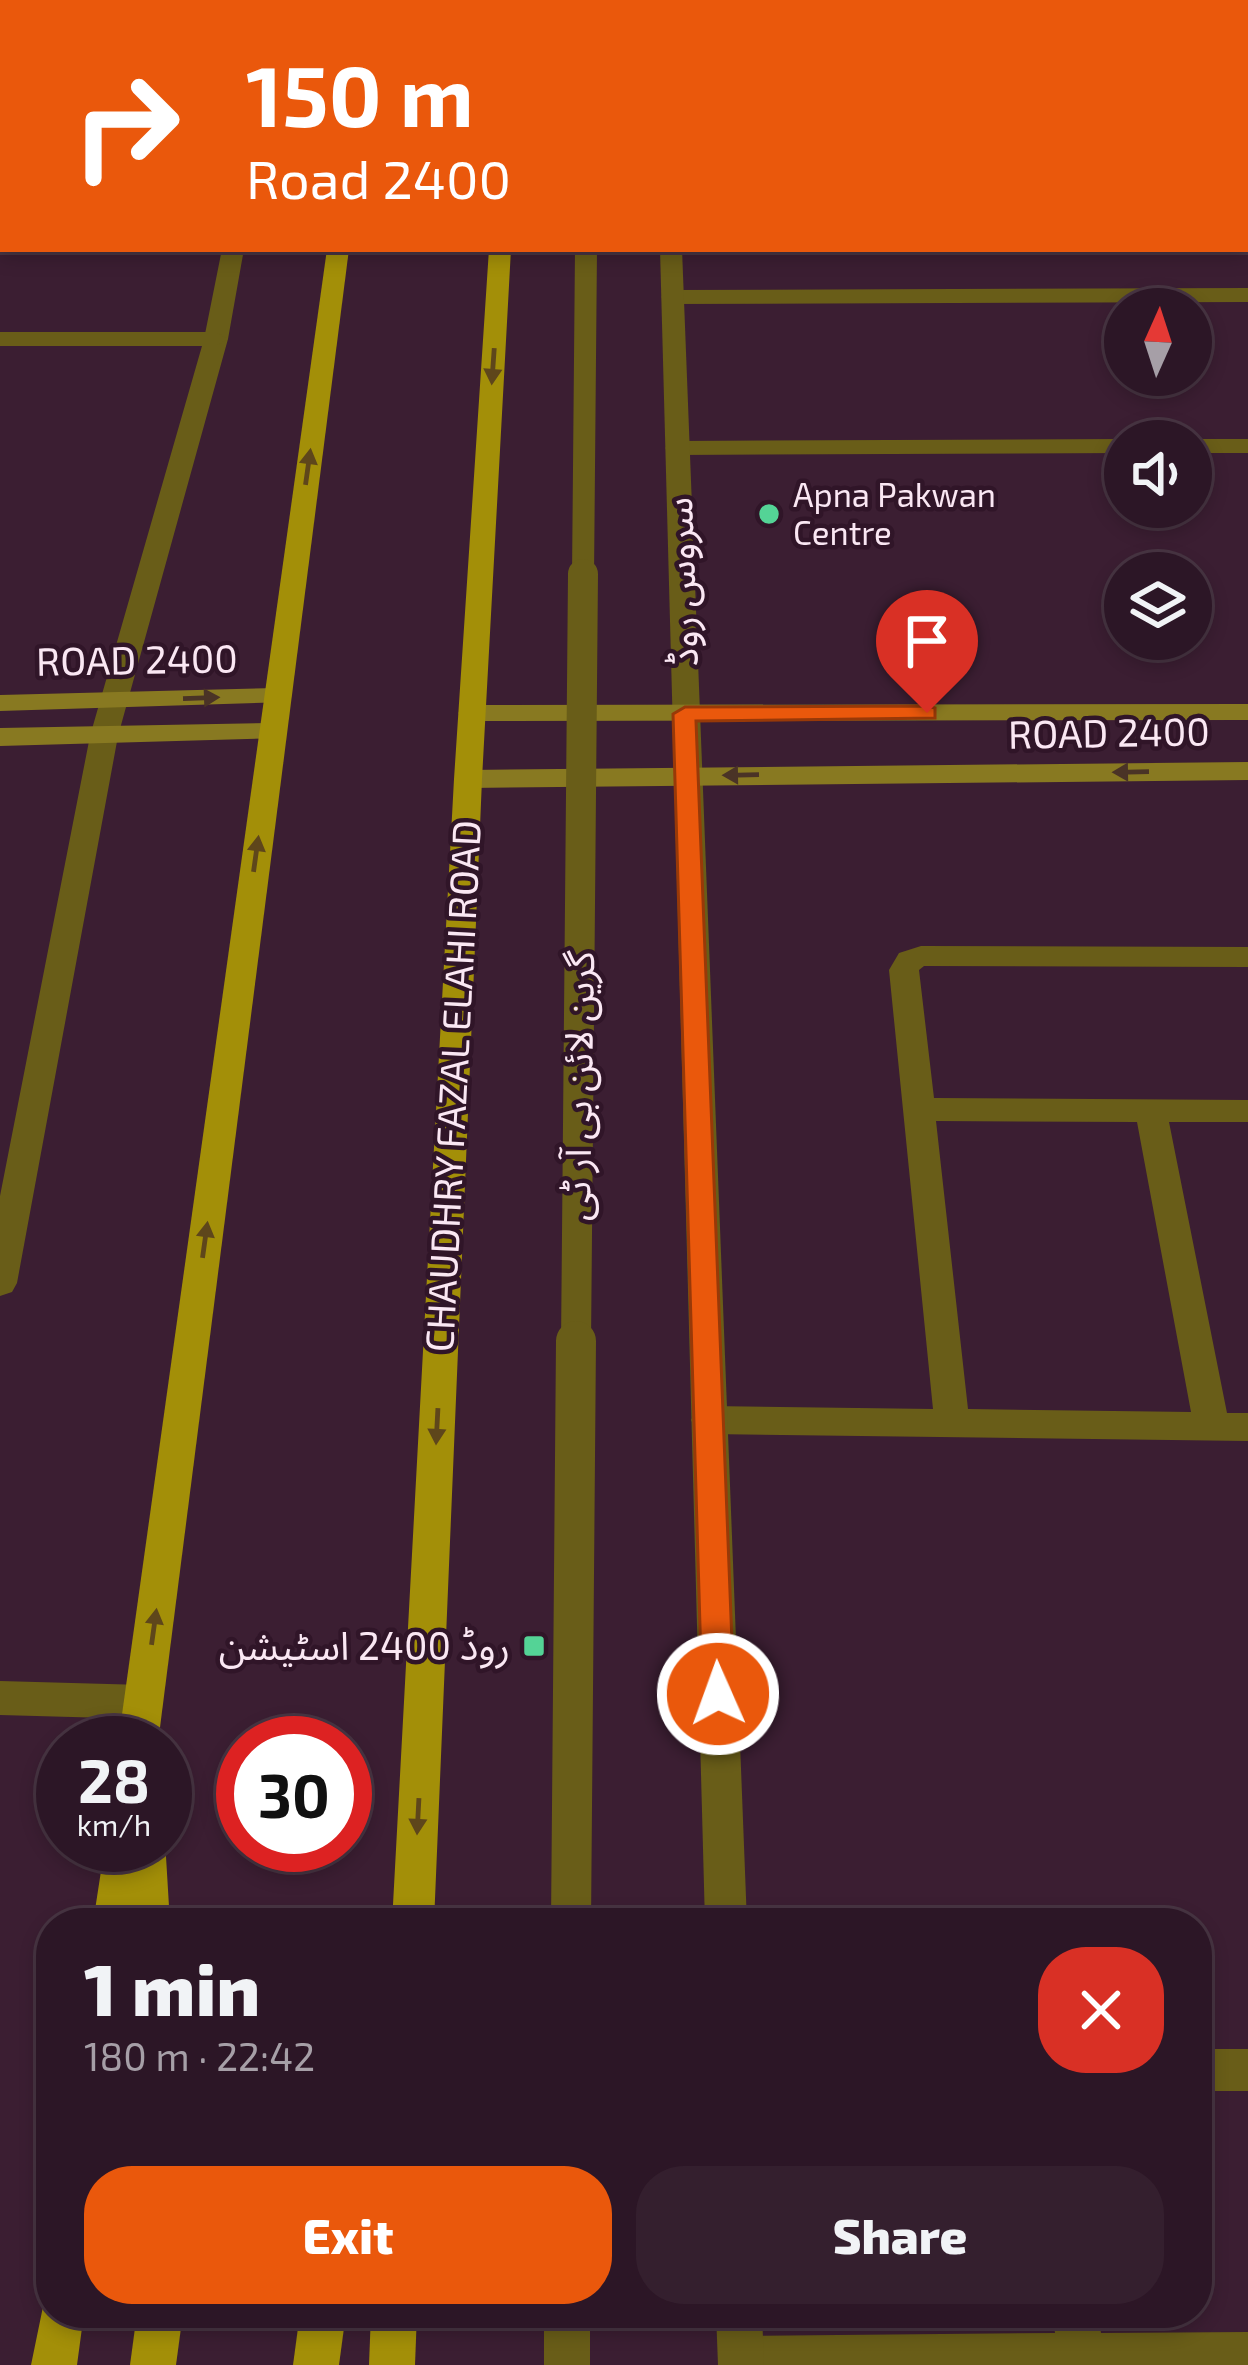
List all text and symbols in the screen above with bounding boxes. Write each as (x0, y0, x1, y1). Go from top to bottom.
text: 150 m (246, 43, 474, 144)
icon: right (48, 48, 204, 204)
text: Road 2400 (246, 145, 511, 210)
north arrow (1104, 288, 1212, 396)
map controls (1104, 288, 1212, 660)
one-way arrow (483, 348, 502, 386)
button: sound (1104, 420, 1212, 528)
one-way arrow (299, 448, 318, 485)
place label: Apna Pakwan Centre (793, 474, 996, 552)
street label: سروس روڈ (653, 496, 707, 668)
marker: Apna Pakwan Centre (756, 501, 782, 527)
button: layers (1104, 552, 1212, 660)
pin (876, 590, 978, 713)
icon: arrive (894, 608, 960, 674)
street label: ROAD 2400 (36, 633, 238, 684)
one-way arrow (183, 688, 221, 707)
street label: ROAD 2400 (1008, 706, 1210, 757)
one-way arrow (1111, 762, 1149, 782)
one-way arrow (721, 766, 759, 785)
street label: CHAUDHRY FAZAL ELAHI ROAD (414, 819, 489, 1353)
one-way arrow (246, 835, 265, 872)
street label: گرین لائن بی آر ٹی (551, 950, 603, 1221)
one-way arrow (195, 1221, 214, 1259)
one-way arrow (427, 1408, 446, 1446)
one-way arrow (144, 1608, 163, 1645)
place label: روڈ 2400 اسٹیشن (219, 1621, 510, 1669)
position arrow (655, 1631, 781, 1757)
marker: روڈ 2400 اسٹیشن (521, 1633, 547, 1659)
speed limit sign: 30 (216, 1716, 372, 1872)
text: 28 (78, 1743, 150, 1815)
one-way arrow (408, 1798, 427, 1836)
text: km/h (77, 1806, 151, 1842)
text: 1 min (84, 1944, 260, 2030)
button: close (1038, 1947, 1164, 2073)
text: 180 m · 22:42 (84, 2032, 315, 2079)
button: Exit (84, 2166, 612, 2304)
button: Share (636, 2166, 1164, 2304)

